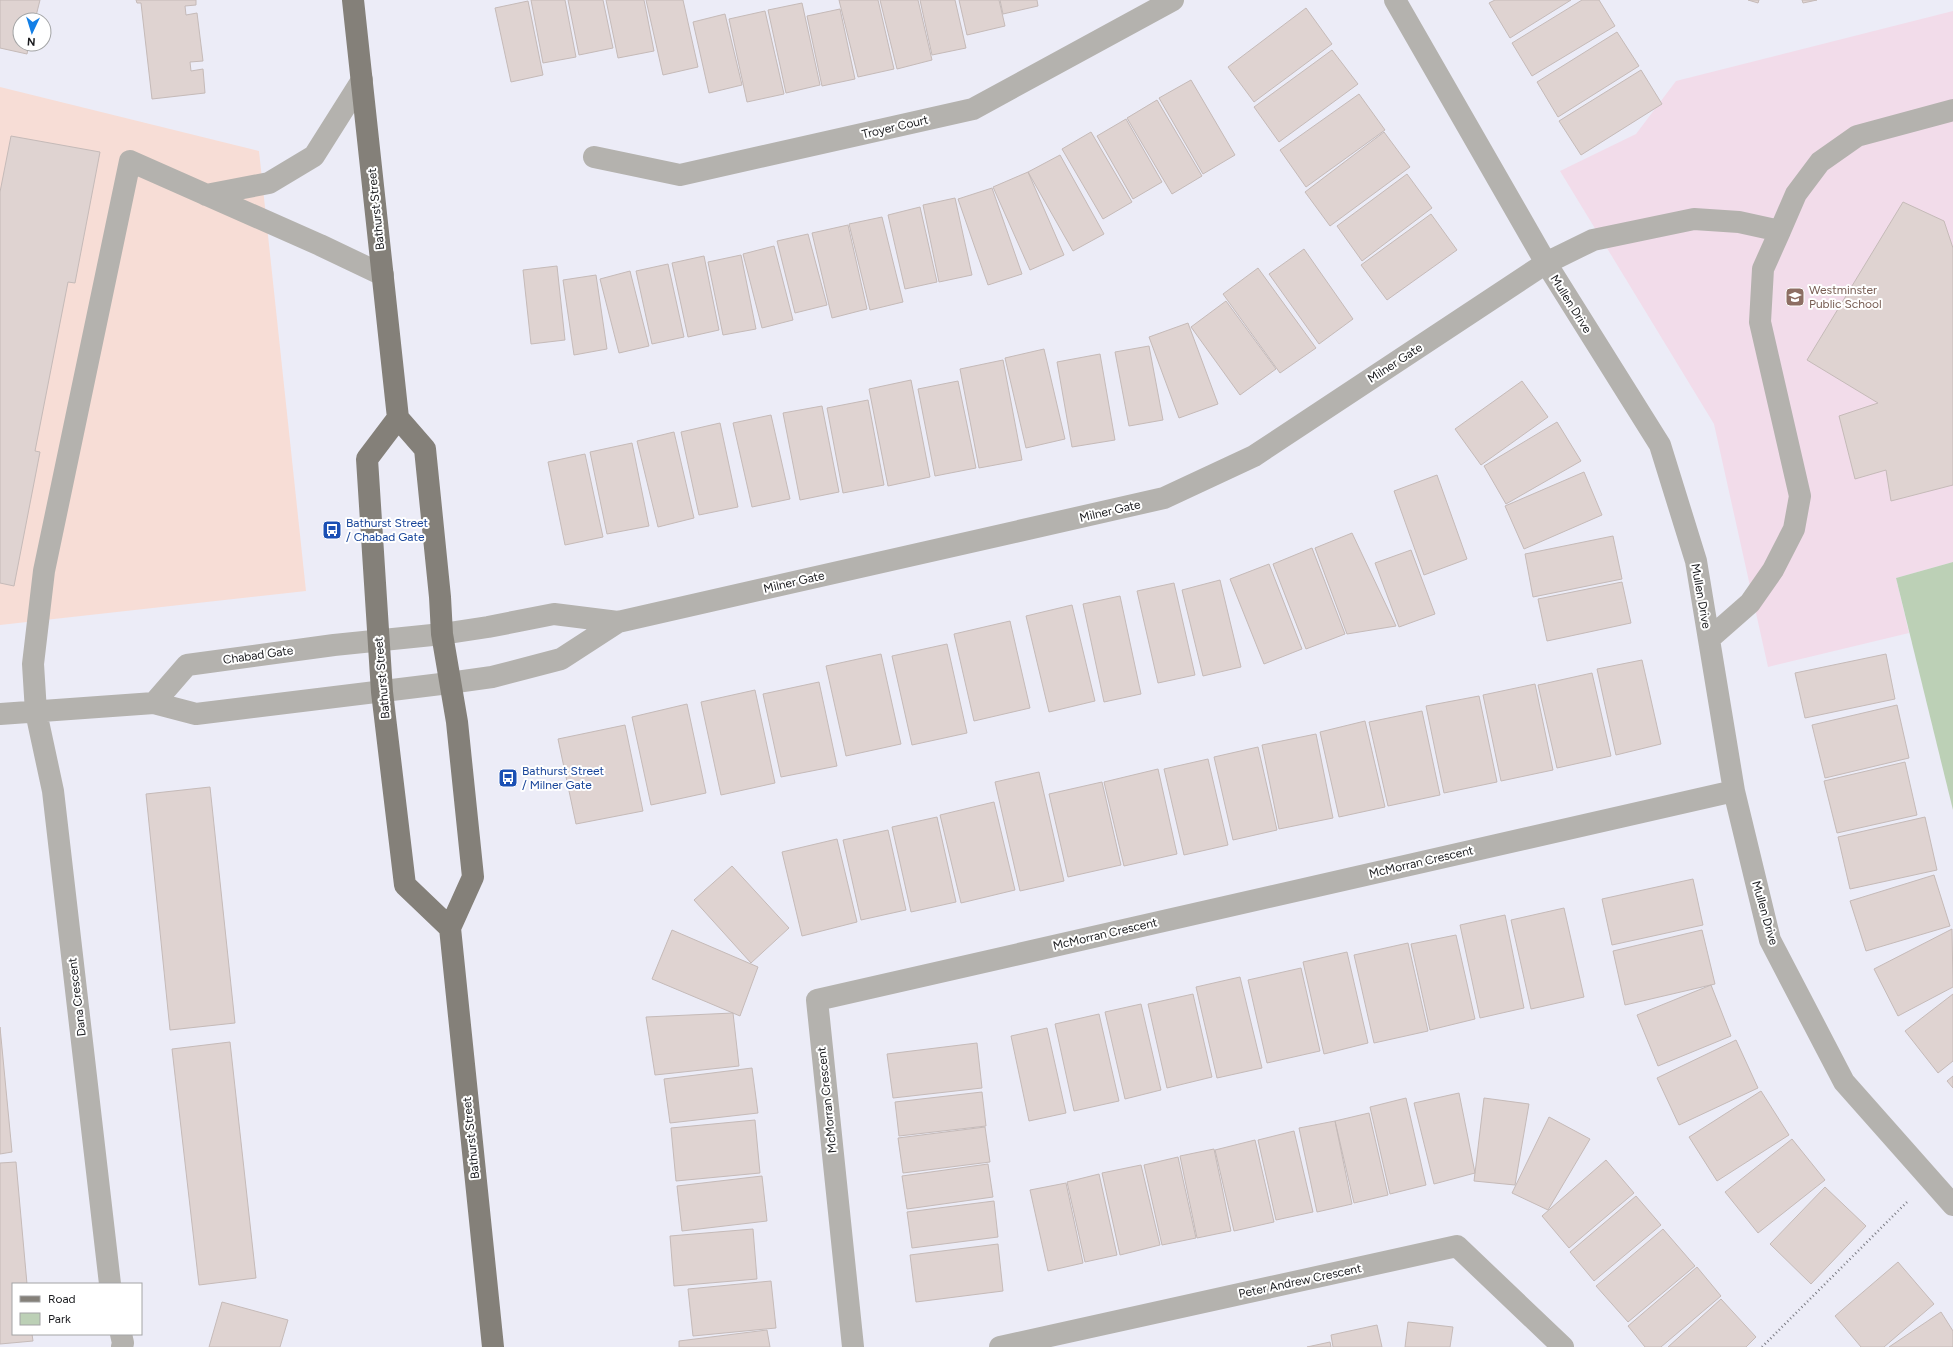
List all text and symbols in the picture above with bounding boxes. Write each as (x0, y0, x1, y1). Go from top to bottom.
north arrow (12, 12, 52, 52)
text: N (27, 35, 36, 48)
street label: Troyer Court (861, 112, 930, 141)
street label: Bathurst Street (365, 167, 387, 251)
street label: Mullen Drive (1548, 272, 1595, 336)
place label: Westminster Public School (1809, 283, 1882, 311)
school or university icon: Westminster Public School (1784, 286, 1806, 308)
street label: Milner Gate (1365, 340, 1425, 386)
street label: Milner Gate (1078, 497, 1142, 525)
place label: Bathurst Street / Chabad Gate (346, 516, 429, 544)
bus stop icon: Bathurst Street / Chabad Gate (321, 519, 343, 541)
street label: Mullen Drive (1688, 562, 1714, 630)
street label: Milner Gate (762, 568, 826, 596)
street label: Bathurst Street (371, 636, 393, 720)
street label: Chabad Gate (222, 643, 295, 667)
place label: Bathurst Street / Milner Gate (522, 764, 605, 792)
bus stop icon: Bathurst Street / Milner Gate (497, 767, 519, 789)
street label: McMorran Crescent (1367, 843, 1475, 881)
street label: Mullen Drive (1749, 879, 1781, 947)
street label: McMorran Crescent (1051, 915, 1159, 953)
street label: Dana Crescent (65, 956, 89, 1037)
street label: McMorran Crescent (814, 1046, 840, 1154)
street label: Bathurst Street (460, 1096, 482, 1180)
street label: Peter Andrew Crescent (1237, 1261, 1363, 1301)
legend (12, 1283, 142, 1335)
text: Road (48, 1292, 76, 1306)
text: Park (48, 1312, 71, 1326)

